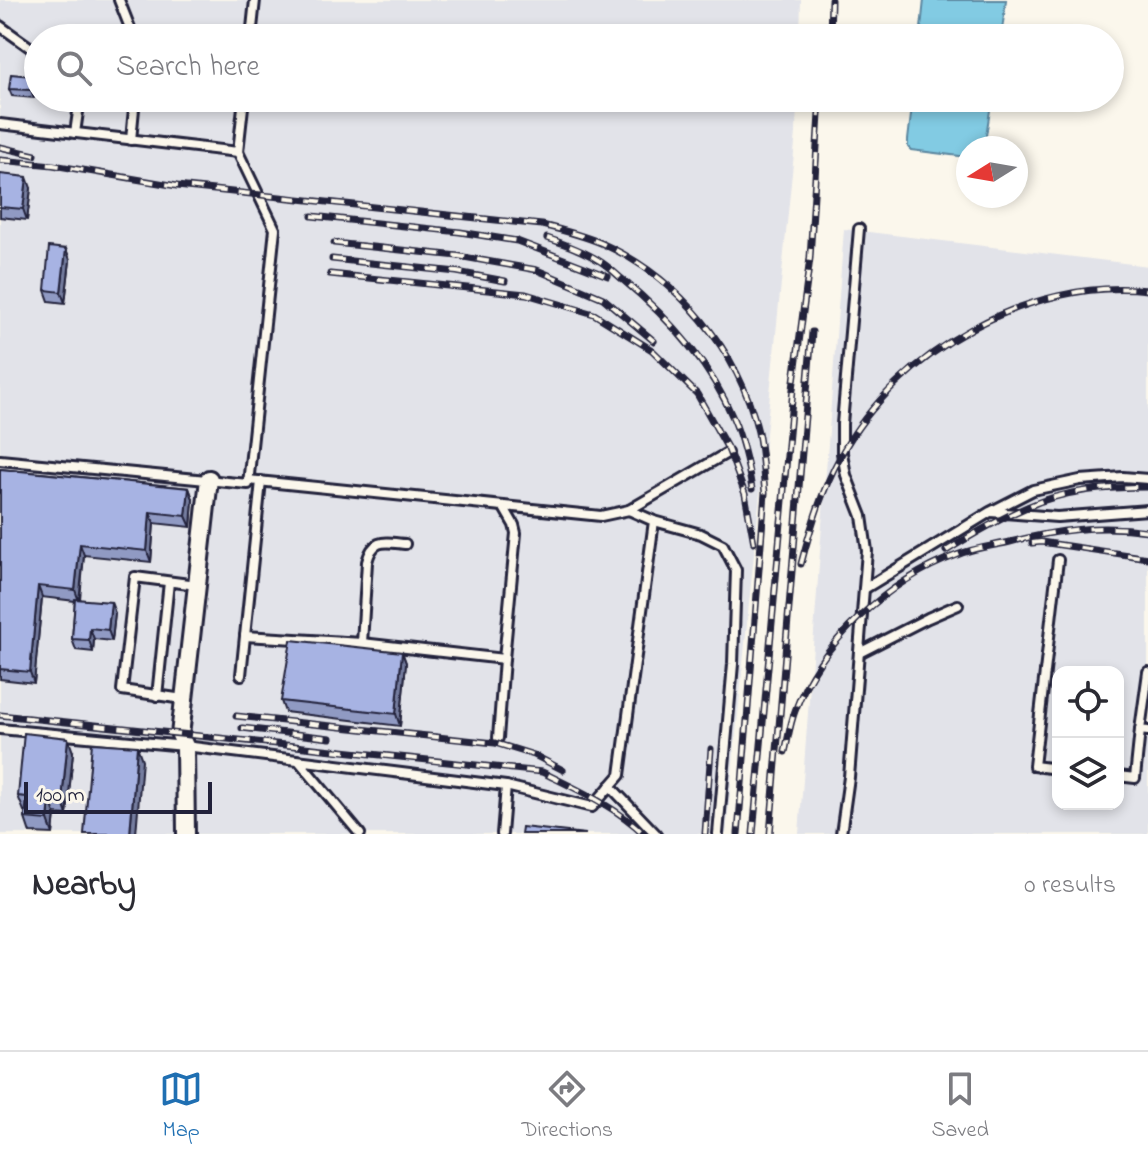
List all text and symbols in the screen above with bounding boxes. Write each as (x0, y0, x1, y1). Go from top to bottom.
search box (24, 24, 1124, 112)
icon: search (52, 46, 96, 90)
text: Search here (116, 46, 260, 90)
north arrow (956, 136, 1028, 208)
map controls (1052, 666, 1124, 810)
button: locate (1052, 666, 1124, 738)
button: layers (1052, 738, 1124, 810)
scale bar (24, 778, 212, 814)
text: 100 m (36, 780, 85, 812)
text: Nearby (32, 861, 136, 911)
text: 0 results (1024, 867, 1116, 905)
tab: Map (159, 1067, 203, 1147)
tab: Directions (522, 1067, 613, 1147)
tab: Saved (931, 1067, 989, 1147)

